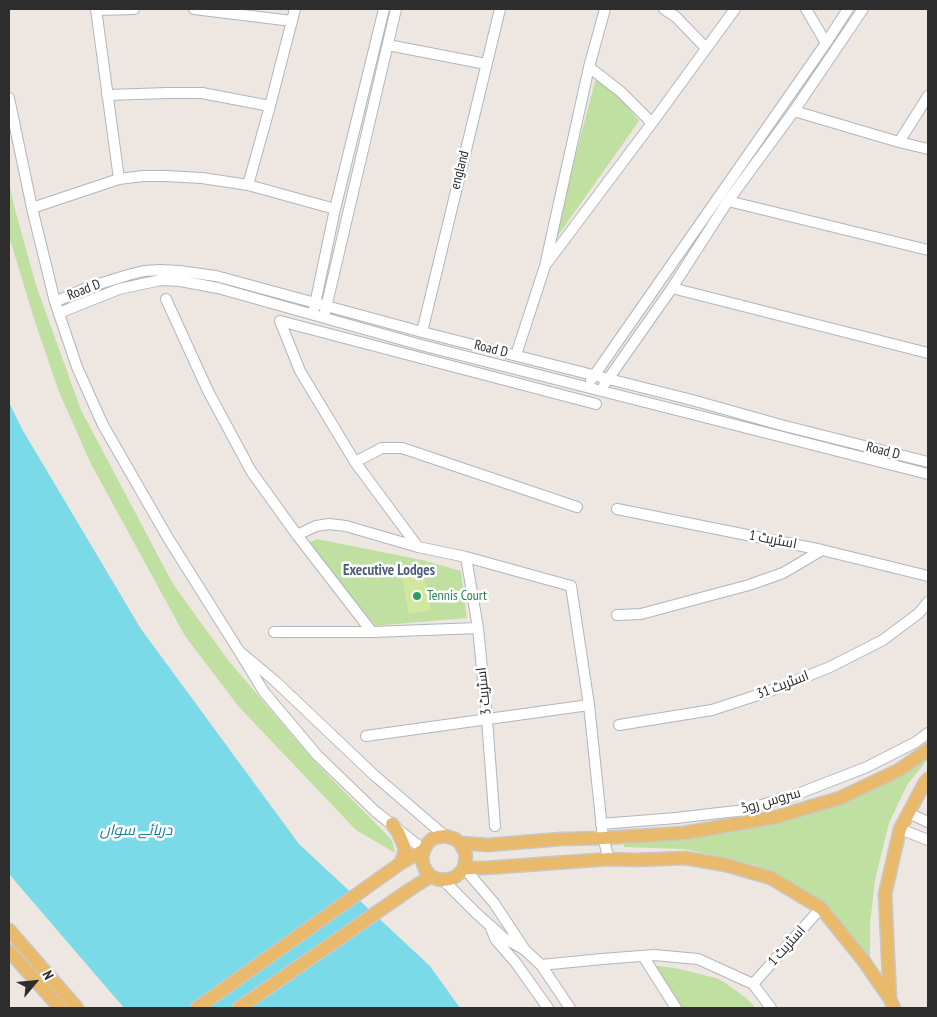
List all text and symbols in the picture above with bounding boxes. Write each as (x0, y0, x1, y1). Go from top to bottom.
street label: england (447, 149, 473, 191)
street label: Road D (65, 276, 103, 304)
street label: Road D (472, 337, 510, 361)
street label: Road D (864, 439, 902, 463)
street label: اسٹریٹ 1 (748, 527, 798, 553)
district label: Executive Lodges (343, 562, 435, 580)
place label: Tennis Court (427, 588, 487, 604)
marker: Tennis Court (411, 590, 423, 602)
street label: اسٹریٹ 3 (473, 666, 495, 716)
street label: اسٹریٹ 31 (755, 667, 811, 703)
street label: سروس روڈ (739, 784, 803, 818)
water label: دریائے سواں (100, 822, 172, 840)
street label: اسٹریٹ 1 (765, 923, 809, 969)
north arrow (10, 957, 60, 1007)
text: N (39, 967, 58, 983)

